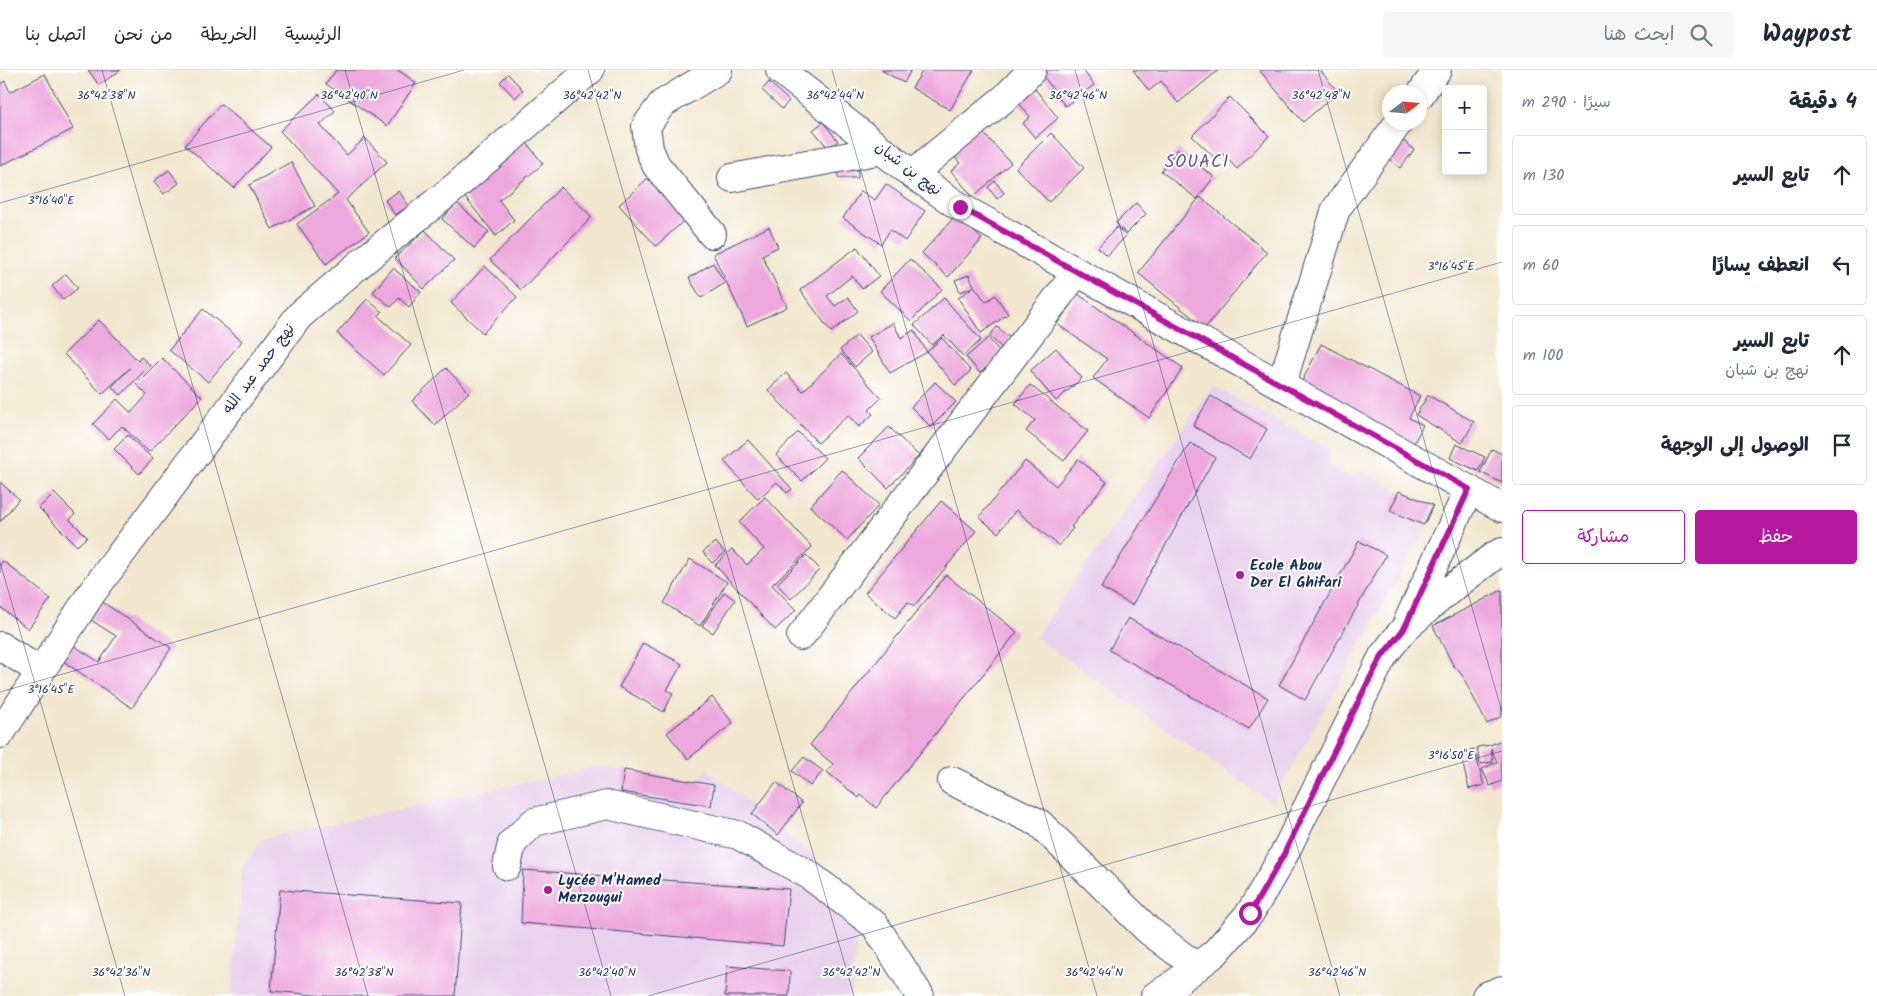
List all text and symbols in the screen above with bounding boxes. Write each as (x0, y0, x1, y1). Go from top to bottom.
search box (1383, 12, 1733, 57)
text: Waypost (1763, 15, 1852, 54)
text: ابحث هنا (1603, 20, 1675, 50)
text: اتصل بنا (25, 21, 86, 50)
text: من نحن (114, 21, 173, 50)
text: الخريطة (201, 21, 257, 50)
text: الرئيسية (285, 21, 341, 50)
icon: search (1687, 21, 1715, 49)
north arrow (1382, 85, 1427, 130)
map controls (1442, 85, 1487, 175)
button: + (1442, 85, 1487, 130)
text: 36°42'38"N (76, 86, 136, 105)
text: 36°42'40"N (320, 86, 378, 105)
text: 36°42'42"N (563, 86, 621, 105)
text: 36°42'44"N (806, 86, 864, 105)
text: 36°42'46"N (1049, 86, 1107, 105)
text: 36°42'48"N (1292, 86, 1350, 105)
text: 4 دقيقة (1789, 86, 1857, 119)
text: سيرًا · 290 m (1522, 90, 1611, 115)
button: − (1442, 130, 1487, 175)
street label: نهج بن شبان (869, 136, 947, 202)
district label: SOUACI (1165, 148, 1229, 177)
text: تابع السير (1734, 161, 1809, 191)
icon: ahead (1828, 161, 1856, 189)
text: 130 m (1523, 163, 1564, 188)
text: 3°16'40"E (28, 191, 75, 210)
route end (949, 196, 972, 219)
text: انعطف يسارًا (1712, 251, 1809, 281)
icon: left (1828, 251, 1856, 279)
text: 60 m (1523, 253, 1559, 278)
text: 3°16'45"E (1427, 257, 1476, 276)
street label: نهج حمد عبد الله (217, 318, 301, 420)
text: تابع السير (1734, 327, 1809, 357)
icon: ahead (1828, 341, 1856, 369)
text: 100 m (1523, 343, 1563, 368)
text: نهج بن شبان (1725, 358, 1809, 383)
text: الوصول إلى الوجهة (1661, 431, 1809, 461)
icon: arrive (1828, 431, 1856, 459)
button: مشاركة (1522, 510, 1685, 564)
button: حفظ (1695, 510, 1857, 564)
place label: Ecole Abou Der El Ghifari (1250, 554, 1342, 595)
marker: Ecole Abou Der El Ghifari (1234, 569, 1246, 581)
text: 3°16'45"E (27, 680, 76, 699)
text: 3°16'50"E (1428, 746, 1475, 765)
place label: Lycée M'Hamed Merzougui (558, 869, 662, 910)
marker: Lycée M'Hamed Merzougui (542, 884, 554, 896)
route start (1239, 902, 1262, 925)
text: 36°42'36"N (92, 963, 150, 982)
text: 36°42'38"N (334, 963, 394, 982)
text: 36°42'40"N (578, 963, 636, 982)
text: 36°42'42"N (822, 963, 880, 982)
text: 36°42'44"N (1065, 963, 1123, 982)
text: 36°42'46"N (1308, 963, 1366, 982)

